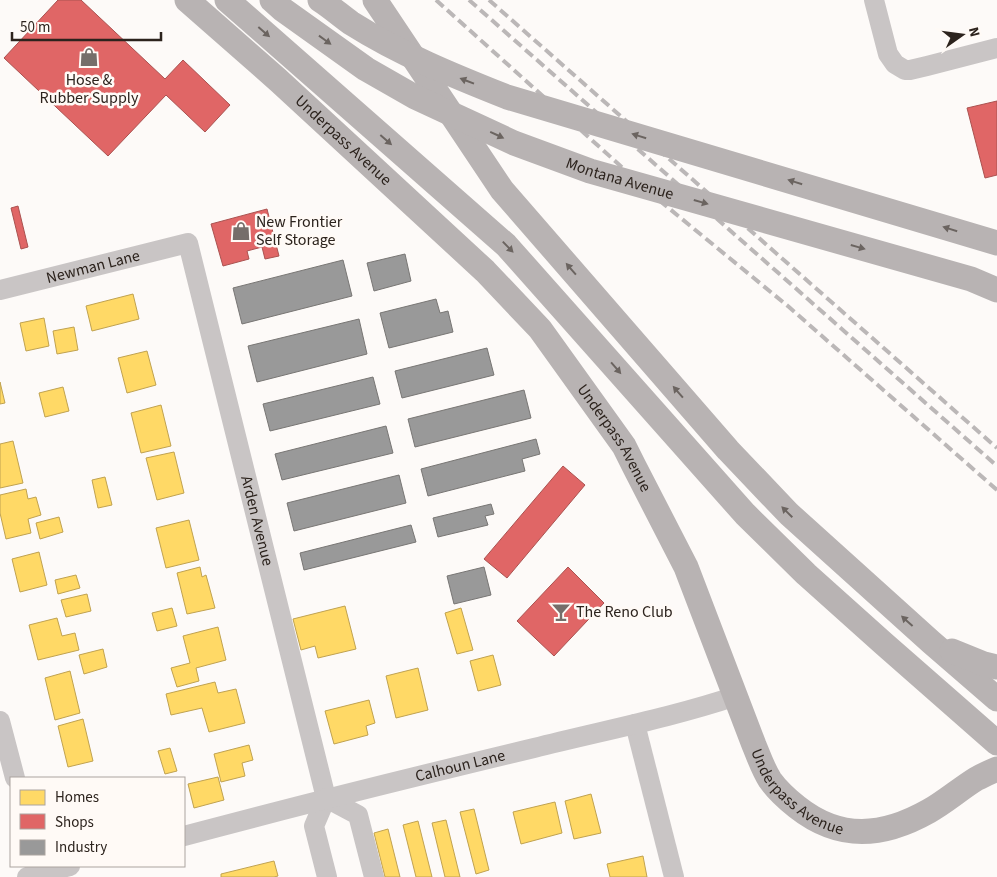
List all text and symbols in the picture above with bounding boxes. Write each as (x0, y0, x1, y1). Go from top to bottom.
scale bar (12, 10, 161, 42)
north arrow (937, 10, 987, 60)
text: 50 m (20, 17, 50, 38)
text: N (963, 25, 984, 39)
one-way arrow (258, 26, 270, 38)
one-way arrow (318, 35, 332, 45)
shop icon: Hose & Rubber Supply (78, 46, 100, 68)
place label: Hose & Rubber Supply (40, 69, 139, 109)
one-way arrow (460, 77, 475, 84)
street label: Underpass Avenue (290, 90, 396, 190)
one-way arrow (631, 131, 646, 139)
one-way arrow (490, 132, 504, 140)
one-way arrow (380, 134, 393, 145)
street label: Montana Avenue (563, 152, 676, 205)
one-way arrow (787, 178, 802, 186)
one-way arrow (694, 199, 709, 207)
place label: New Frontier Self Storage (256, 211, 343, 251)
shop icon: New Frontier Self Storage (230, 220, 252, 242)
one-way arrow (943, 224, 958, 232)
one-way arrow (502, 241, 514, 253)
one-way arrow (850, 243, 865, 251)
street label: Newman Lane (44, 244, 142, 289)
one-way arrow (566, 263, 577, 276)
one-way arrow (610, 362, 622, 374)
street label: Underpass Avenue (572, 380, 657, 496)
one-way arrow (672, 386, 683, 399)
street label: Arden Avenue (235, 473, 279, 568)
one-way arrow (781, 506, 793, 518)
bar icon: The Reno Club (550, 601, 572, 623)
place label: The Reno Club (576, 601, 673, 623)
one-way arrow (902, 615, 914, 627)
street label: Calhoun Lane (413, 744, 508, 787)
street label: Underpass Avenue (746, 745, 846, 840)
legend (10, 777, 185, 867)
text: Homes (55, 787, 99, 808)
text: Shops (55, 812, 94, 833)
text: Industry (55, 837, 107, 858)

